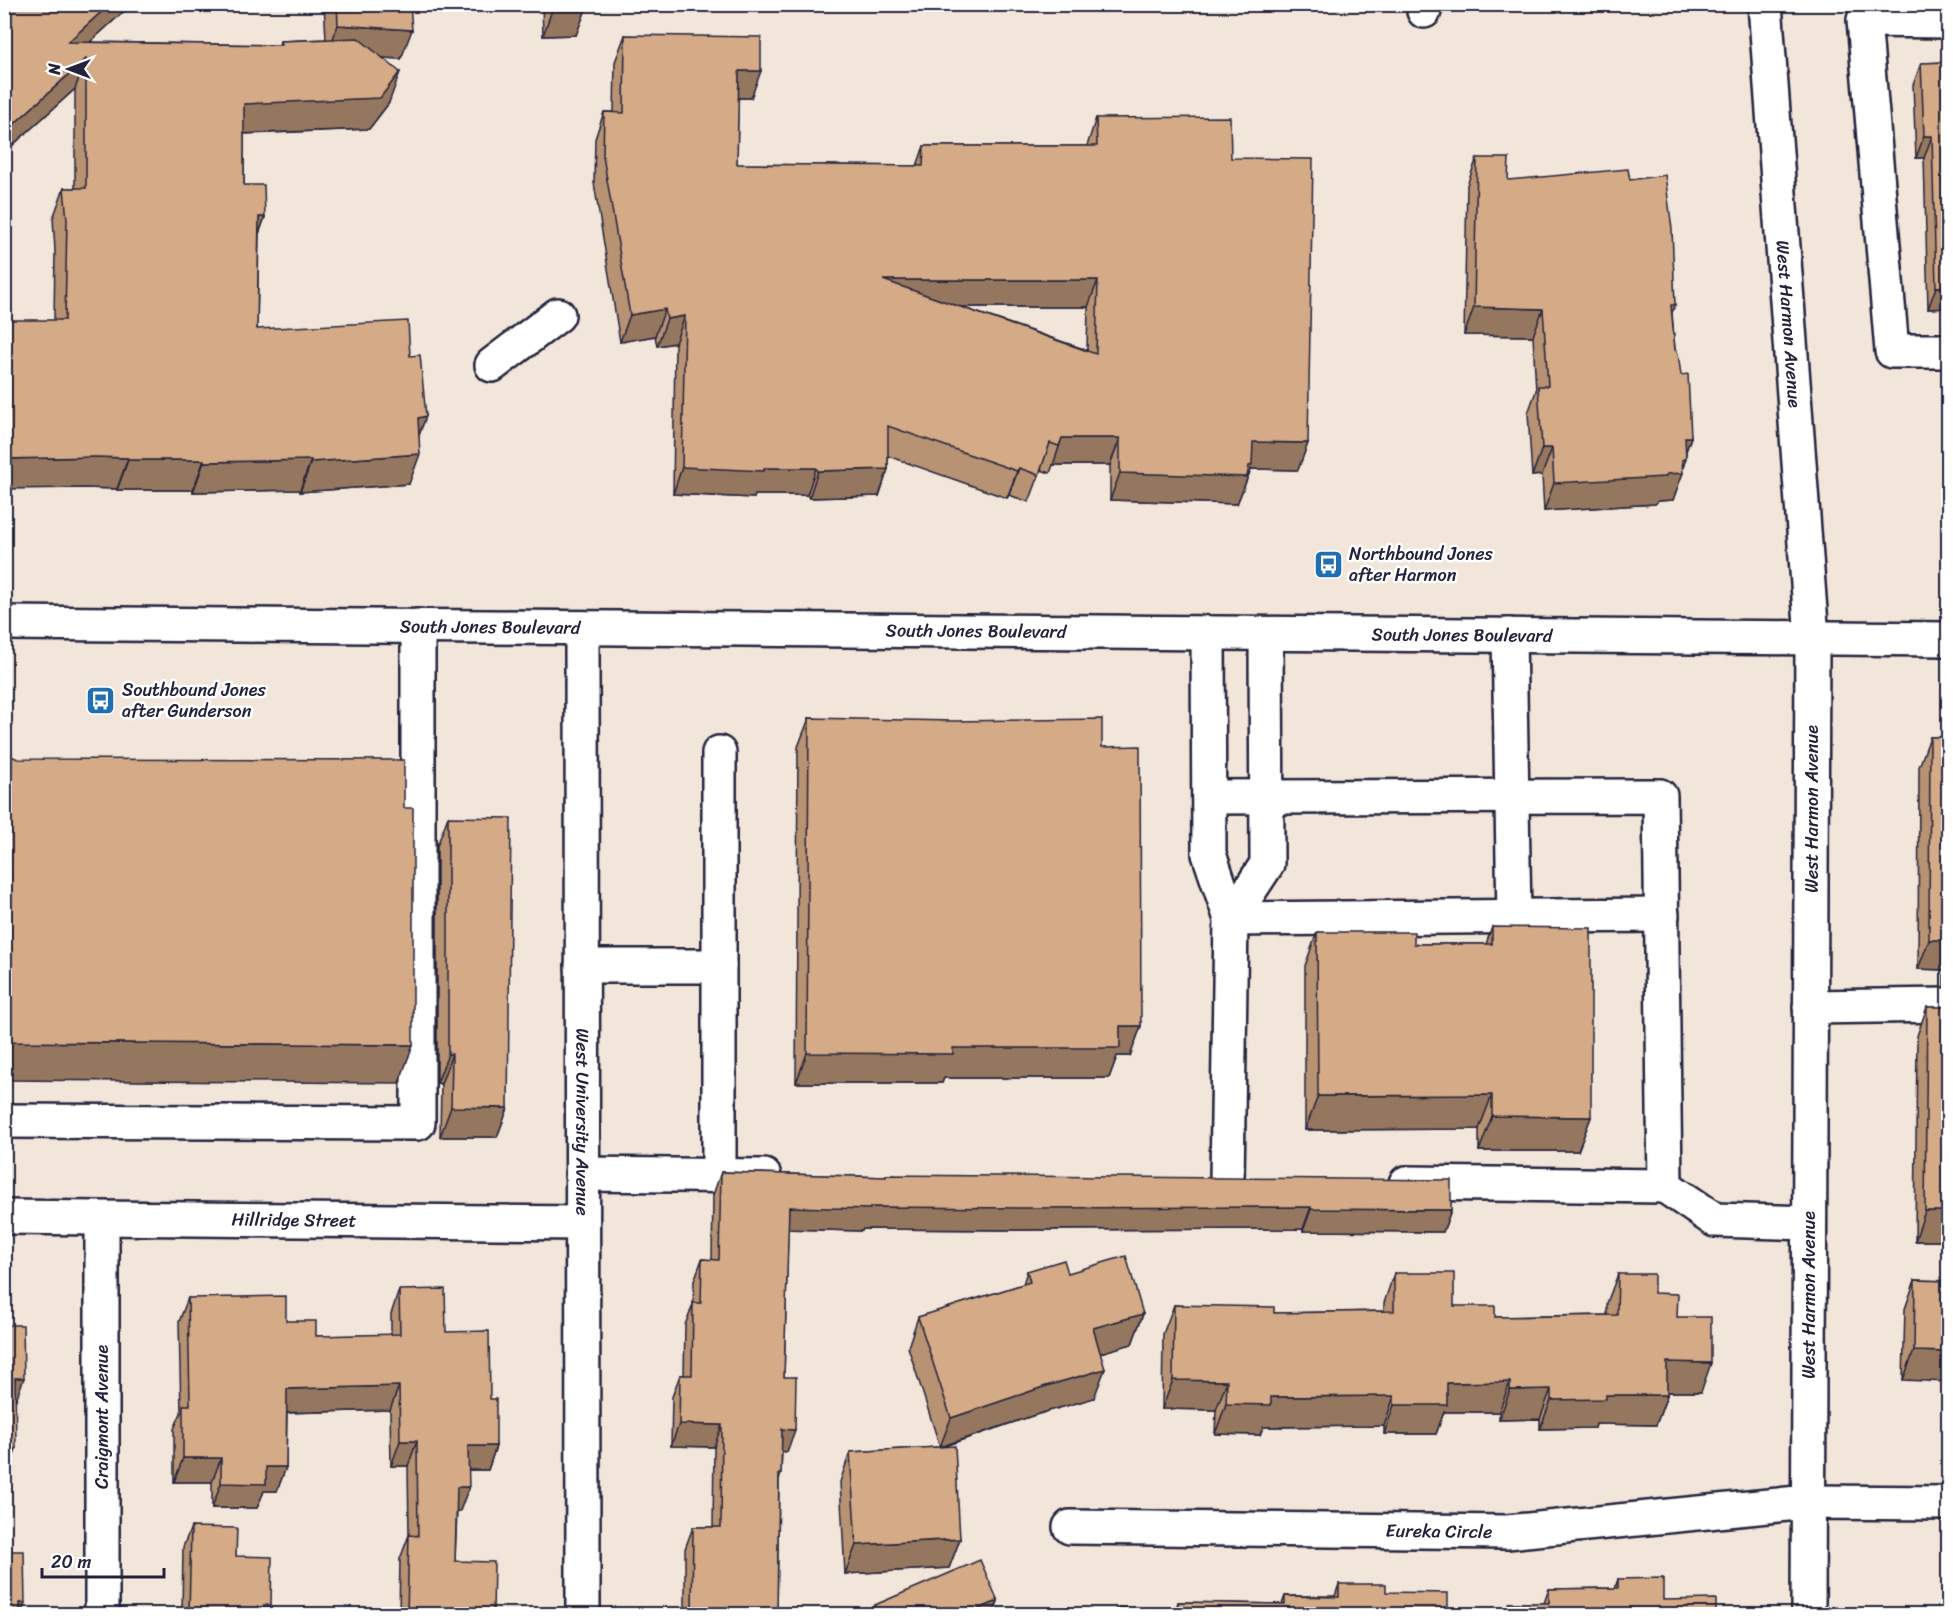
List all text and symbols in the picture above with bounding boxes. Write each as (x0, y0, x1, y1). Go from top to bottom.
north arrow (39, 39, 99, 99)
text: N (40, 63, 69, 76)
street label: West Harmon Avenue (1767, 239, 1811, 409)
place label: Northbound Jones after Harmon (1349, 538, 1493, 591)
bus stop icon: Northbound Jones after Harmon (1312, 548, 1344, 580)
street label: South Jones Boulevard (400, 610, 582, 644)
street label: South Jones Boulevard (886, 614, 1068, 648)
street label: South Jones Boulevard (1372, 618, 1554, 652)
place label: Southbound Jones after Gunderson (122, 674, 266, 727)
bus stop icon: Southbound Jones after Gunderson (85, 684, 117, 716)
street label: West Harmon Avenue (1796, 725, 1828, 893)
street label: West University Avenue (566, 1028, 599, 1216)
street label: Hillridge Street (231, 1203, 357, 1237)
street label: West Harmon Avenue (1793, 1211, 1825, 1379)
street label: Craigmont Avenue (86, 1345, 118, 1489)
street label: Eureka Circle (1385, 1515, 1492, 1548)
scale bar (42, 1541, 164, 1579)
text: 20 m (51, 1546, 91, 1578)

